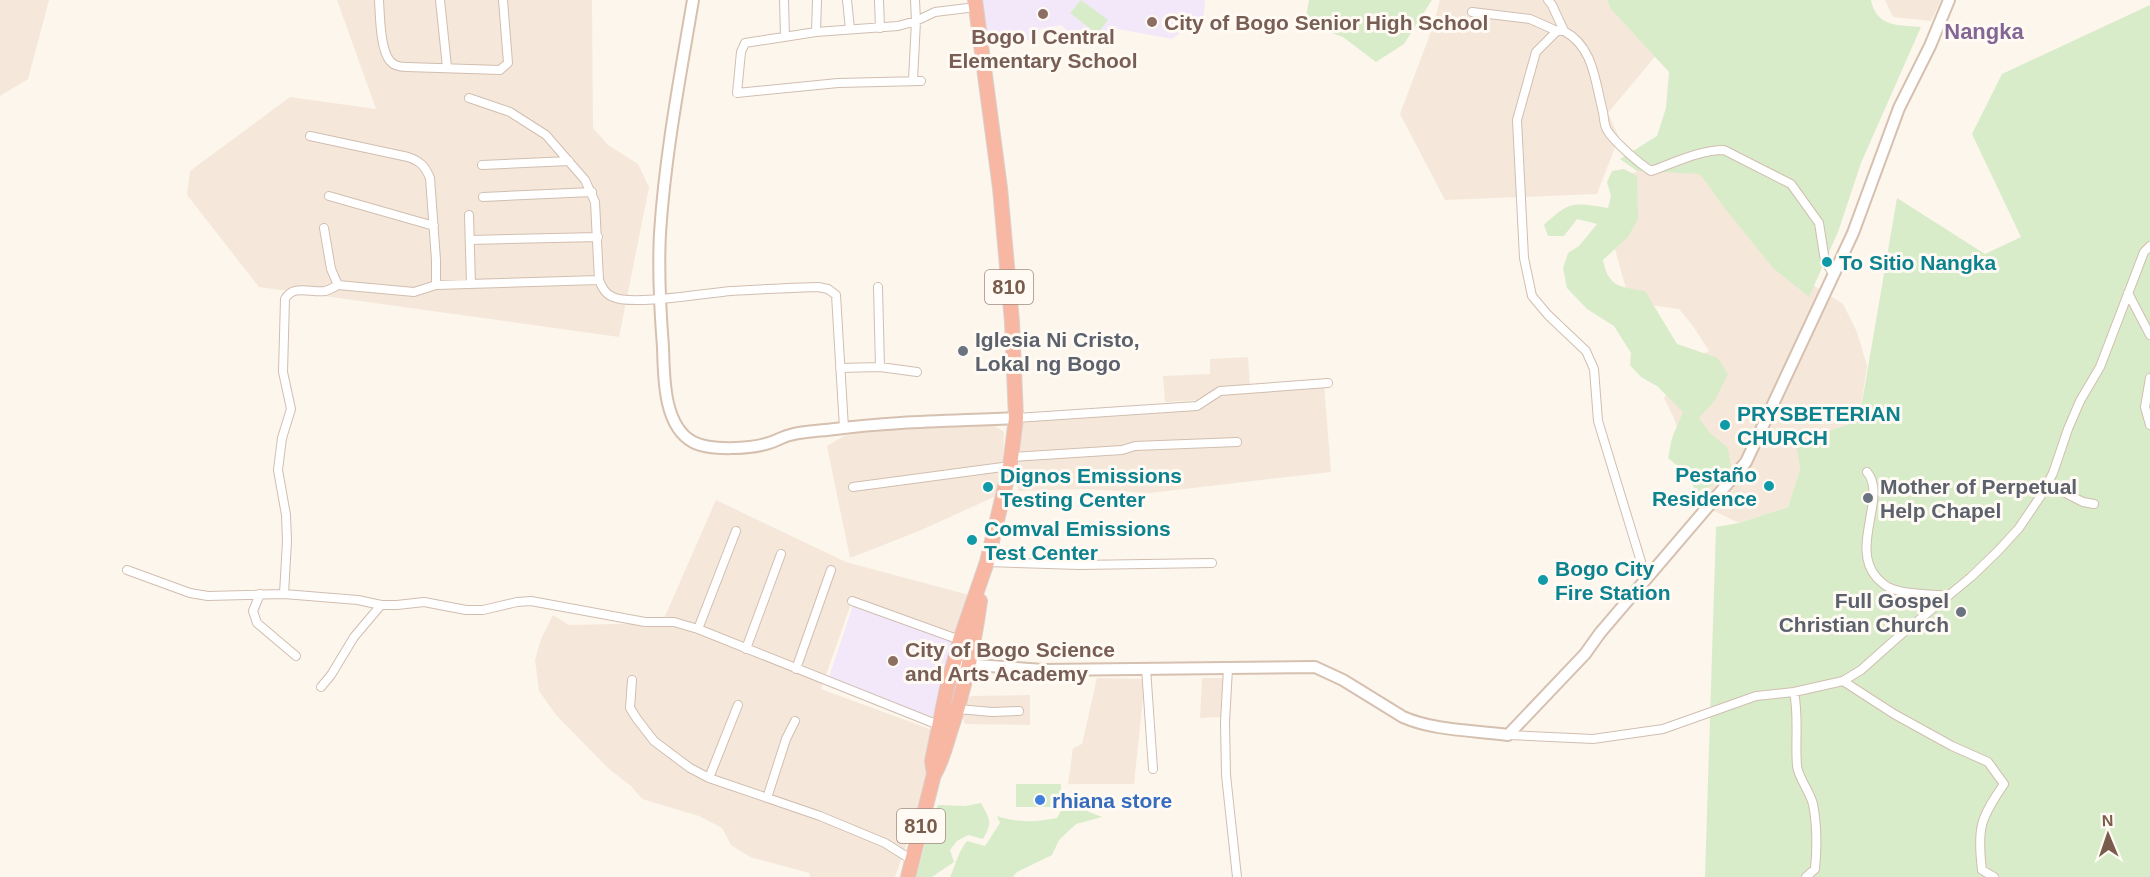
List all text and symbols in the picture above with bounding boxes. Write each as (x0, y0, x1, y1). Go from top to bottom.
marker: Bogo I Central Elementary School (1036, 7, 1050, 21)
place label: City of Bogo Senior High School (1164, 11, 1488, 34)
marker: City of Bogo Senior High School (1145, 15, 1159, 29)
district label: Nangka (1944, 19, 2024, 44)
place label: Bogo I Central Elementary School (948, 25, 1138, 72)
place label: To Sitio Nangka (1839, 251, 1996, 274)
marker: To Sitio Nangka (1820, 255, 1834, 269)
road number: 810 (985, 270, 1033, 304)
place label: Iglesia Ni Cristo, Lokal ng Bogo (975, 328, 1140, 375)
marker: Iglesia Ni Cristo, Lokal ng Bogo (956, 344, 970, 358)
place label: PRYSBETERIAN CHURCH (1737, 402, 1901, 449)
marker: PRYSBETERIAN CHURCH (1718, 418, 1732, 432)
place label: Pestaño Residence (1652, 463, 1757, 510)
place label: Dignos Emissions Testing Center (1000, 464, 1182, 511)
place label: Mother of Perpetual Help Chapel (1880, 475, 2077, 522)
marker: Pestaño Residence (1762, 479, 1776, 493)
marker: Dignos Emissions Testing Center (981, 480, 995, 494)
marker: Mother of Perpetual Help Chapel (1861, 491, 1875, 505)
place label: Comval Emissions Test Center (984, 517, 1171, 564)
marker: Comval Emissions Test Center (965, 533, 979, 547)
place label: Bogo City Fire Station (1555, 557, 1671, 604)
marker: Bogo City Fire Station (1536, 573, 1550, 587)
place label: Full Gospel Christian Church (1779, 589, 1949, 636)
marker: Full Gospel Christian Church (1954, 605, 1968, 619)
place label: City of Bogo Science and Arts Academy (905, 638, 1115, 685)
marker: City of Bogo Science and Arts Academy (886, 654, 900, 668)
place label: rhiana store (1052, 789, 1172, 812)
marker: rhiana store (1033, 793, 1047, 807)
north arrow (2078, 805, 2138, 865)
road number: 810 (897, 809, 945, 843)
text: N (2101, 812, 2114, 829)

